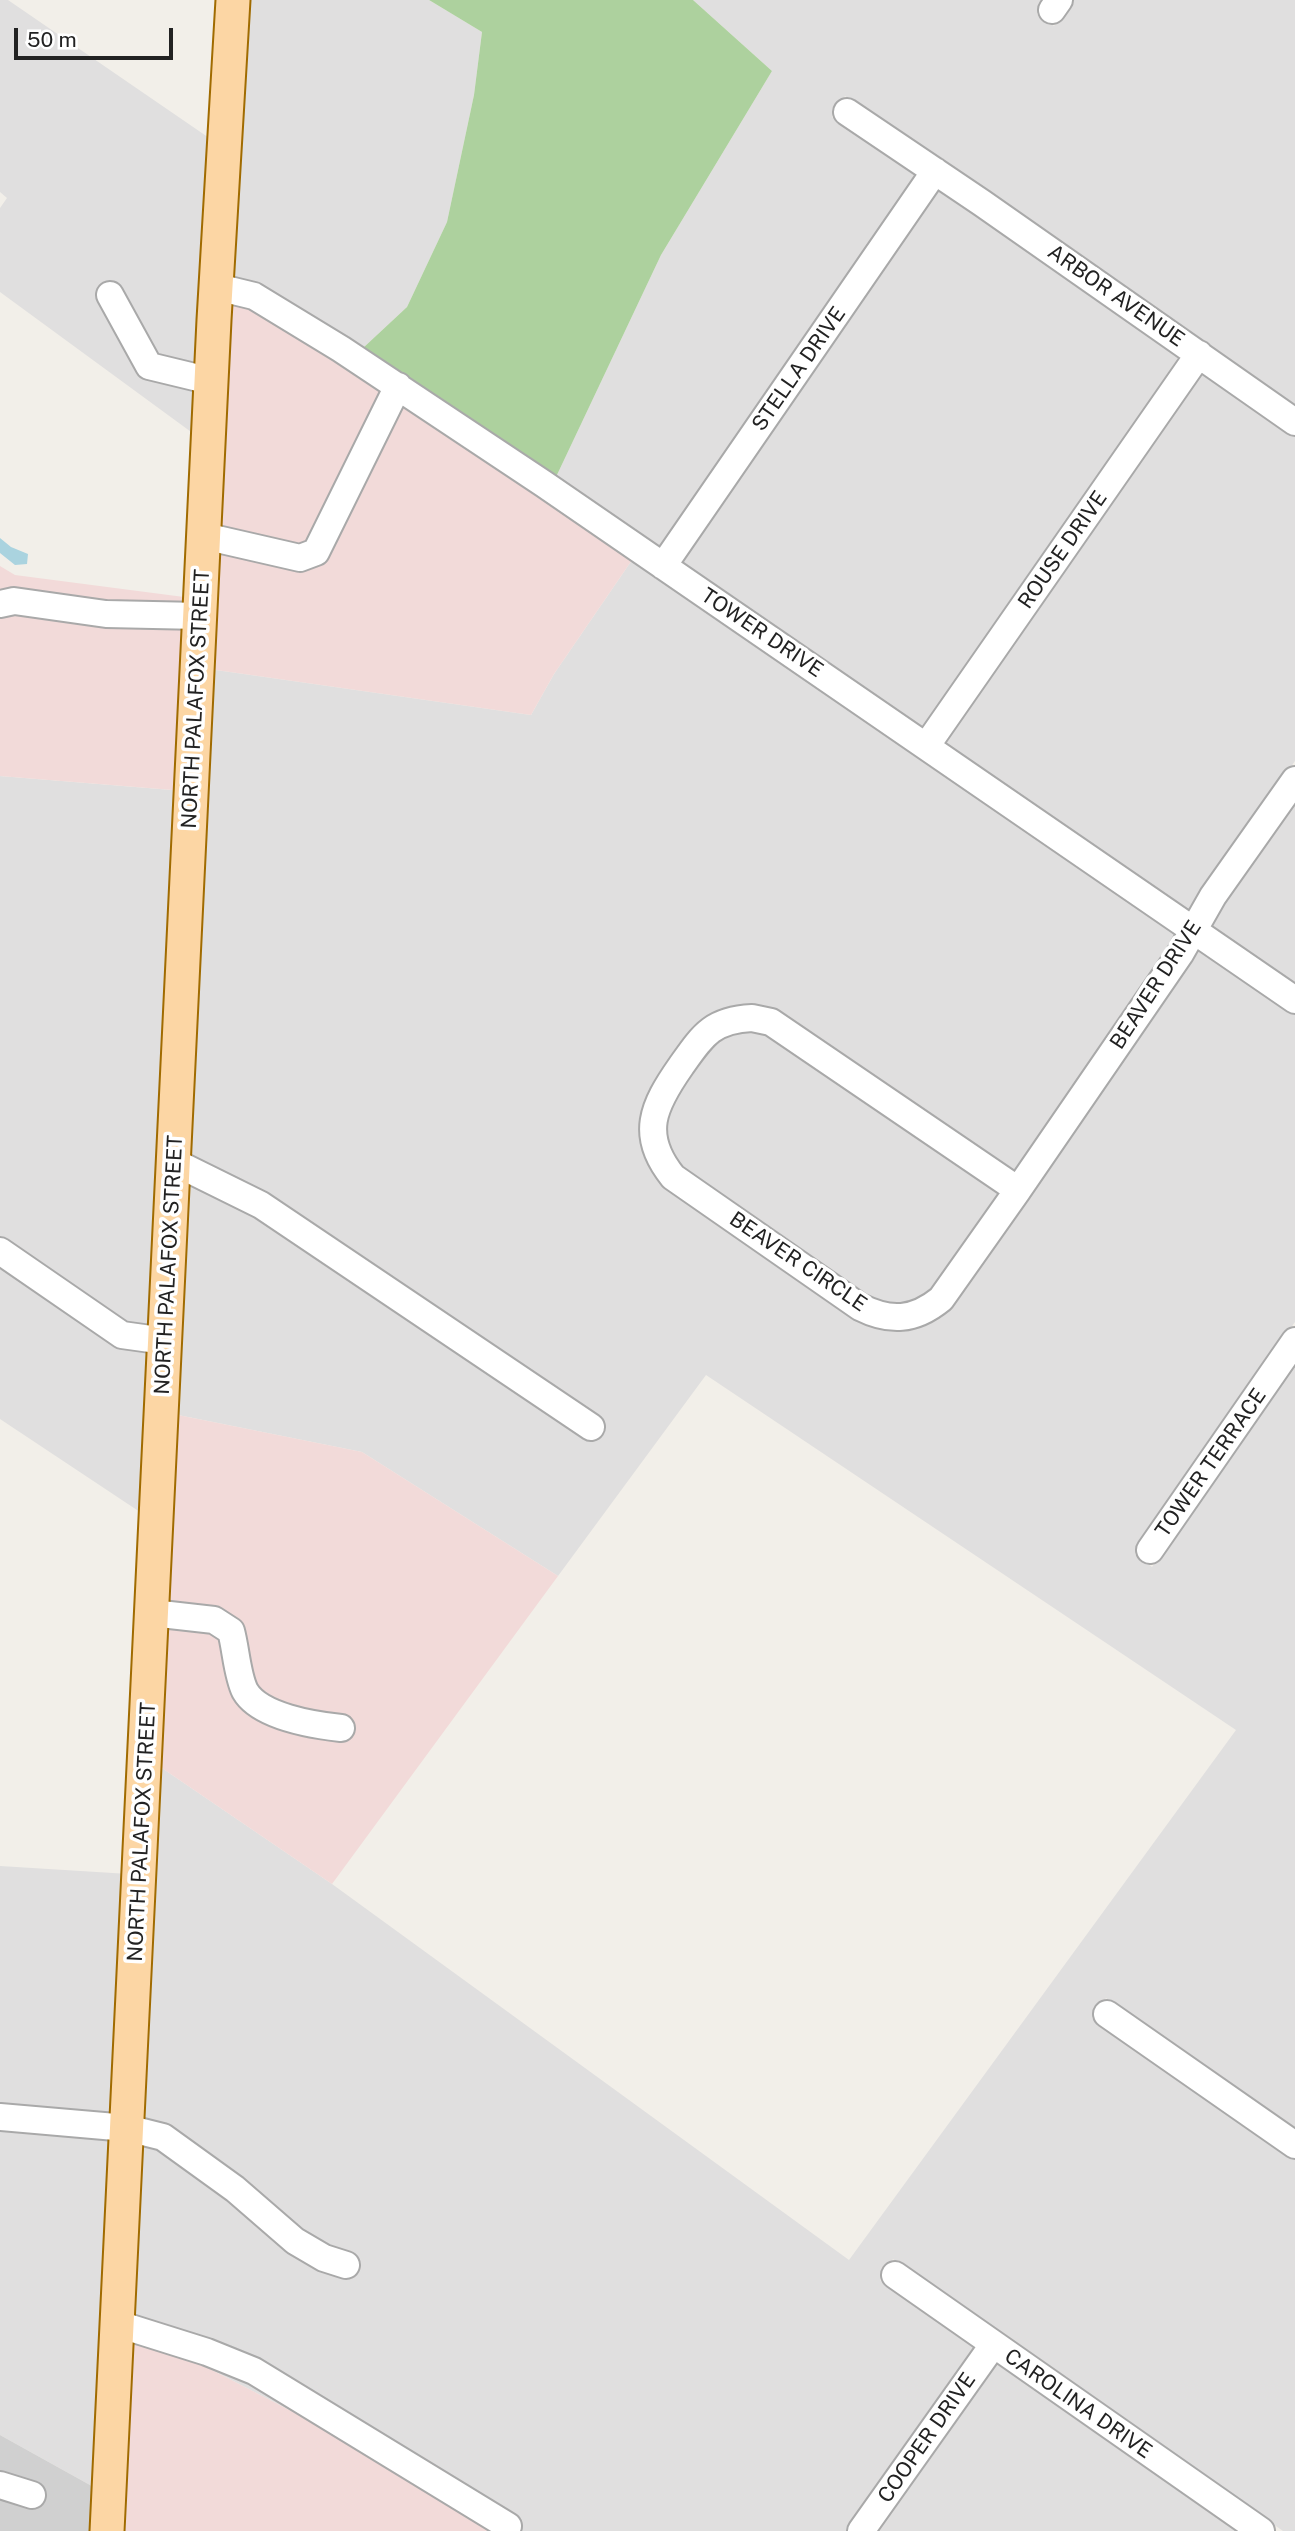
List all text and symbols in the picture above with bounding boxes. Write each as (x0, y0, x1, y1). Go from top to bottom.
scale bar (18, 14, 177, 58)
text: 50 m (27, 27, 77, 52)
street label: ARBOR AVENUE (1043, 239, 1189, 353)
street label: STELLA DRIVE (747, 302, 851, 436)
street label: ROUSE DRIVE (1013, 486, 1113, 614)
street label: NORTH PALAFOX STREET (177, 569, 215, 829)
street label: TOWER DRIVE (696, 583, 828, 683)
street label: BEAVER DRIVE (1105, 916, 1207, 1054)
street label: NORTH PALAFOX STREET (150, 1135, 188, 1395)
street label: BEAVER CIRCLE (725, 1207, 871, 1317)
street label: TOWER TERRACE (1150, 1384, 1272, 1542)
street label: NORTH PALAFOX STREET (123, 1702, 161, 1962)
street label: CAROLINA DRIVE (999, 2344, 1157, 2464)
street label: COOPER DRIVE (873, 2368, 981, 2508)

